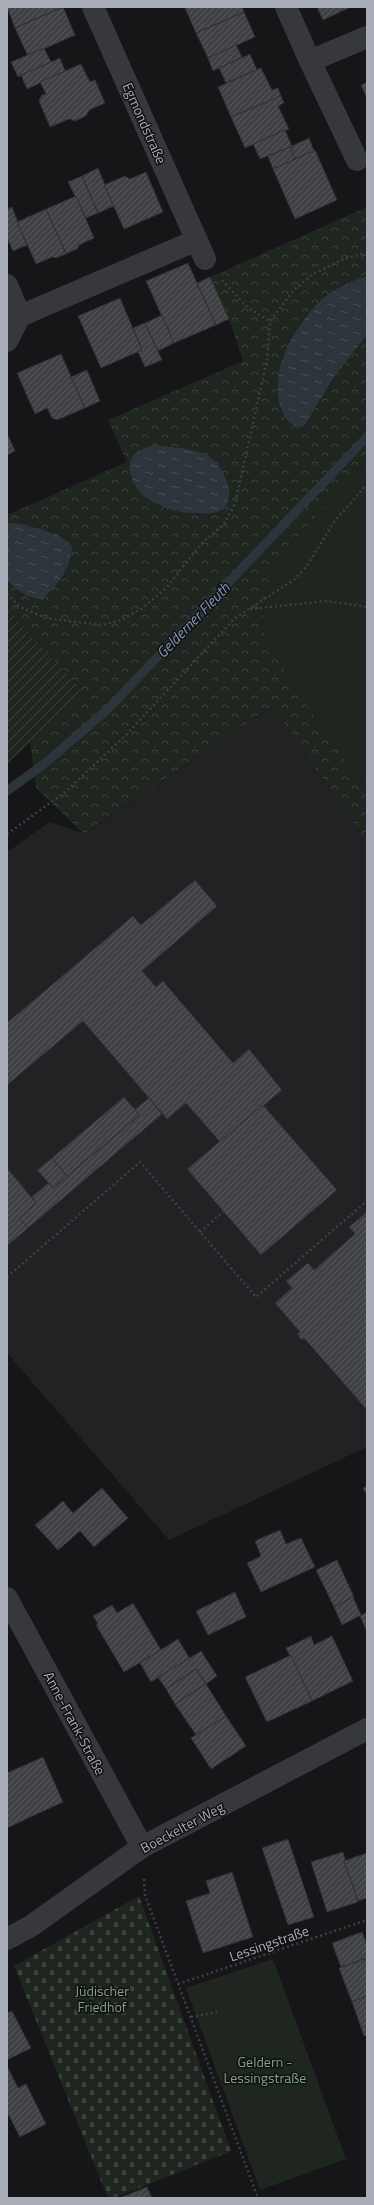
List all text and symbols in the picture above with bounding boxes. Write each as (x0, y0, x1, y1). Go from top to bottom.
street label: Egmondstraße (118, 79, 172, 167)
water label: Gelderner Fleuth (151, 577, 235, 663)
street label: Anne-Frank-Straße (39, 1668, 111, 1778)
street label: Boeckelter Weg (136, 1796, 228, 1858)
street label: Lessingstraße (226, 1920, 312, 1966)
park label: Jüdischer Friedhof (75, 1980, 129, 2017)
park label: Geldern - Lessingstraße (224, 2051, 306, 2088)

